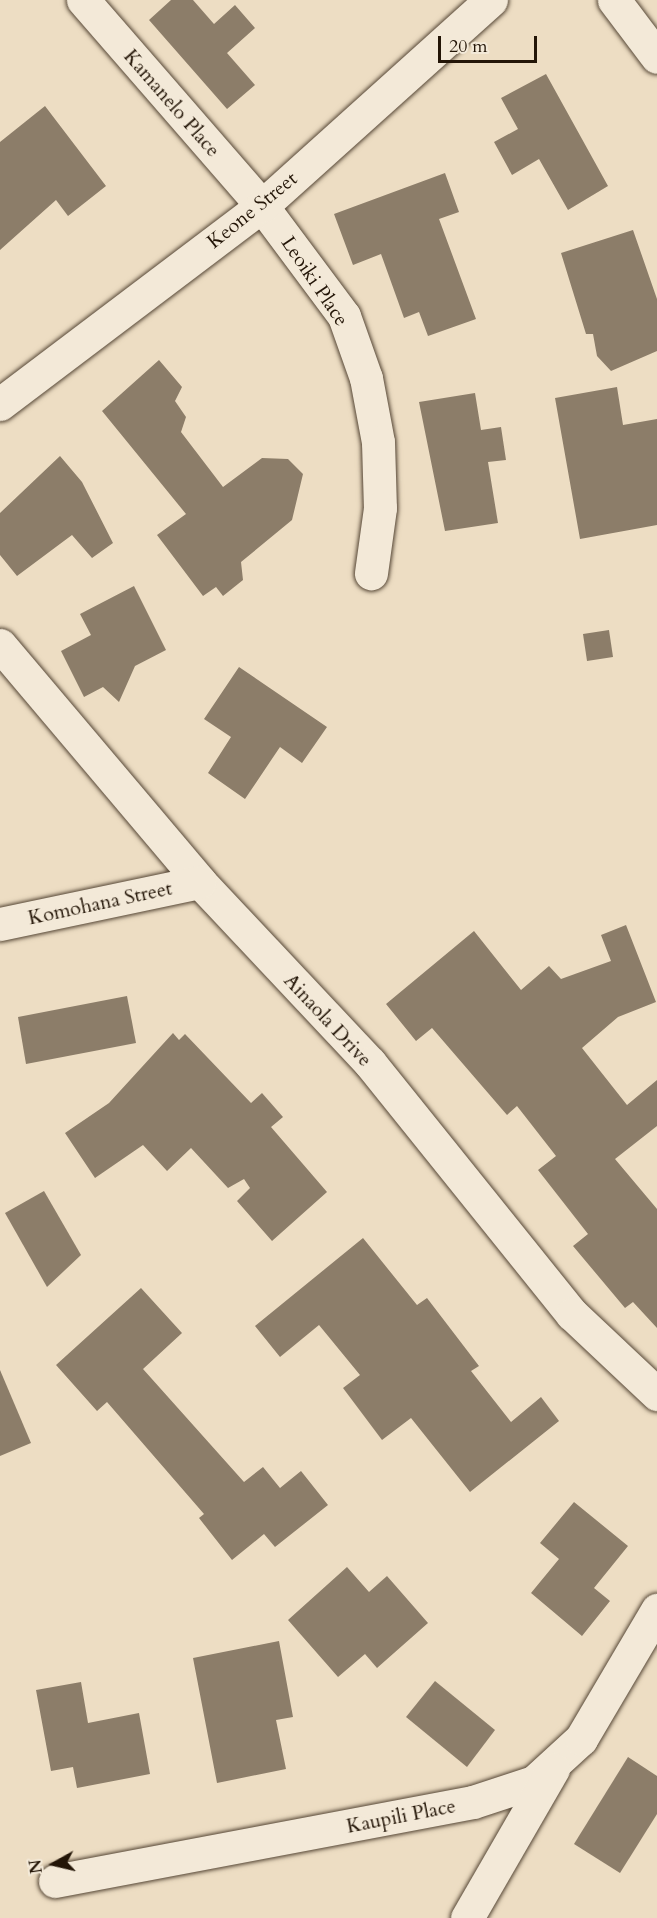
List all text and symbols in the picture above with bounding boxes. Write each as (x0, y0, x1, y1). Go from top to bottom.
scale bar (441, 24, 540, 62)
text: 20 m (449, 34, 488, 59)
street label: Kamanelo Place (119, 44, 225, 162)
street label: Keone Street (202, 166, 302, 254)
street label: Leoiki Place (276, 232, 354, 330)
street label: Komohana Street (26, 876, 174, 930)
street label: Ainaola Drive (279, 969, 377, 1071)
street label: Kaupili Place (344, 1794, 458, 1838)
north arrow (24, 1834, 84, 1894)
text: N (24, 1858, 48, 1875)

